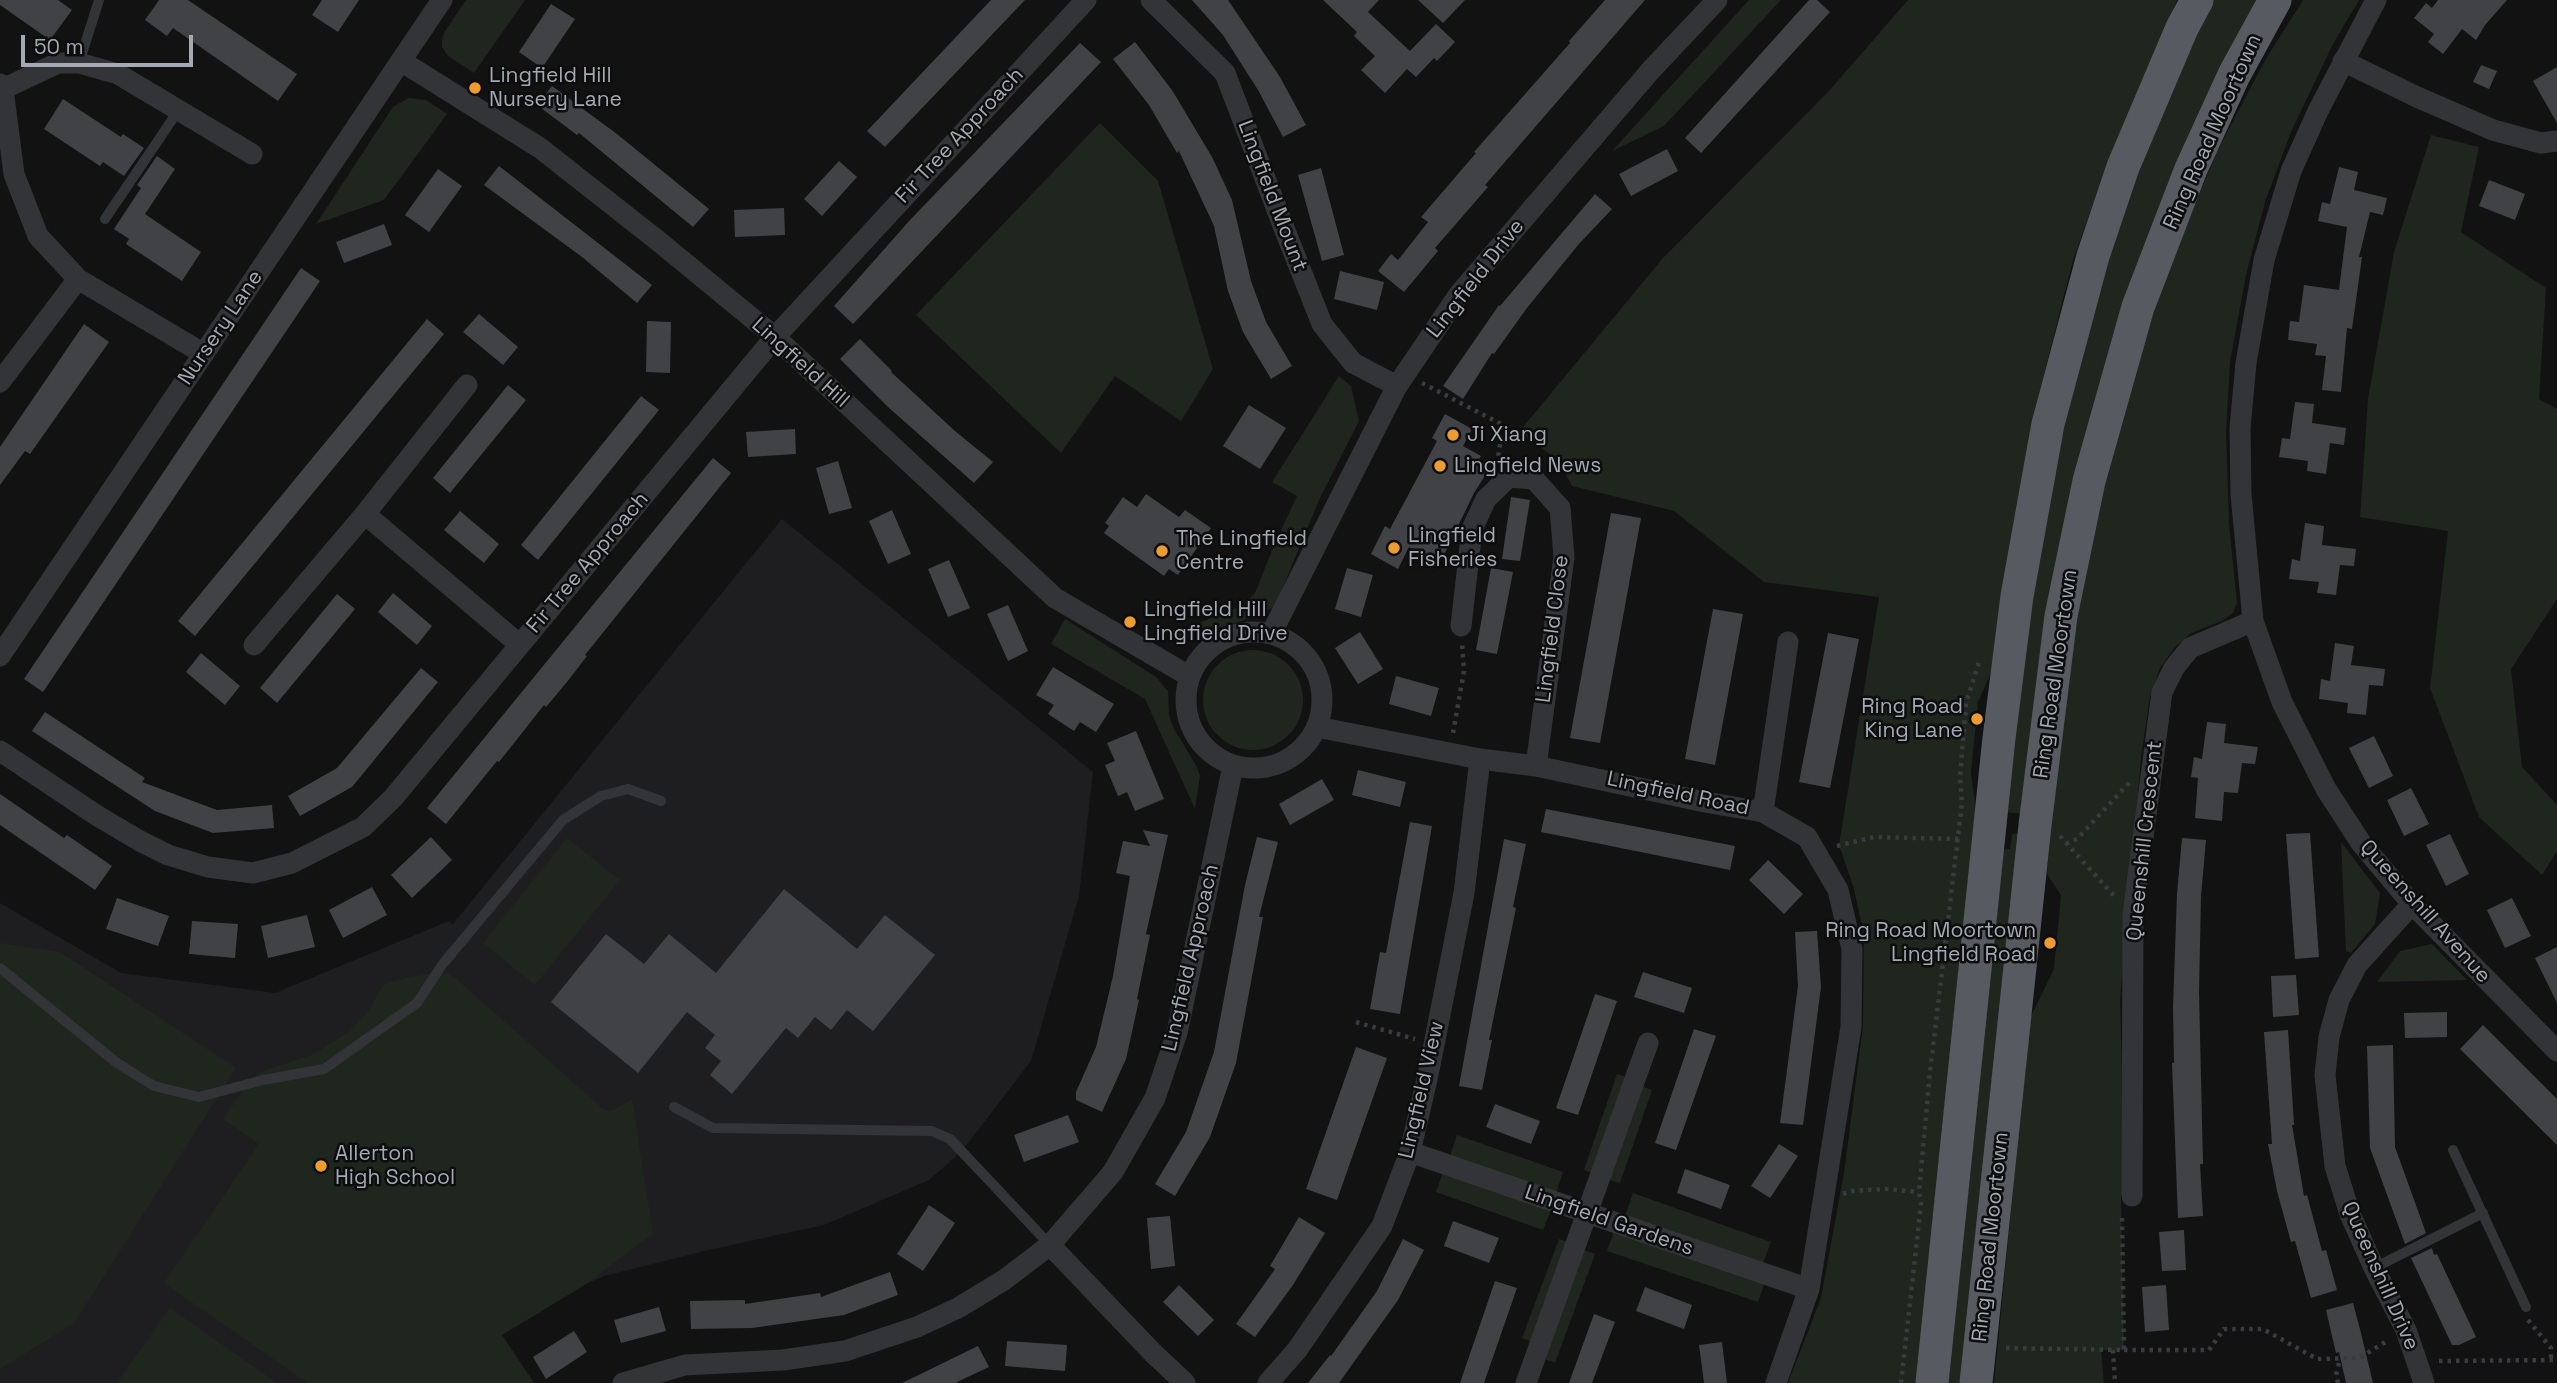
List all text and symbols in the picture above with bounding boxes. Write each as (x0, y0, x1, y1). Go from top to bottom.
scale bar (24, 21, 196, 65)
street label: Ring Road Moortown (2159, 31, 2267, 233)
text: 50 m (34, 33, 84, 60)
place label: Lingfield Hill Nursery Lane (489, 63, 622, 113)
street label: Fir Tree Approach (891, 63, 1029, 209)
marker: Lingfield Hill Nursery Lane (467, 80, 483, 96)
street label: Lingfield Mount (1232, 117, 1312, 275)
street label: Lingfield Drive (1422, 215, 1530, 343)
street label: Nursery Lane (173, 266, 269, 390)
street label: Lingfield Hill (746, 313, 854, 413)
place label: Ji Xiang (1467, 422, 1547, 448)
marker: Ji Xiang (1445, 427, 1461, 443)
place label: Lingfield News (1454, 453, 1601, 479)
marker: Lingfield News (1432, 458, 1448, 474)
street label: Fir Tree Approach (522, 487, 654, 639)
place label: Lingfield Fisheries (1408, 523, 1497, 573)
place label: The Lingfield Centre (1176, 526, 1307, 576)
marker: Lingfield Fisheries (1386, 540, 1402, 556)
marker: The Lingfield Centre (1154, 543, 1170, 559)
street label: Lingfield Close (1531, 554, 1575, 704)
street label: Ring Road Moortown (2029, 568, 2083, 780)
place label: Lingfield Hill Lingfield Drive (1144, 597, 1288, 647)
marker: Lingfield Hill Lingfield Drive (1122, 614, 1138, 630)
place label: Ring Road King Lane (1861, 694, 1963, 744)
marker: Ring Road King Lane (1969, 711, 1985, 727)
street label: Queenshill Crescent (2122, 740, 2168, 942)
street label: Lingfield Road (1604, 767, 1752, 821)
street label: Queenshill Avenue (2354, 835, 2496, 989)
street label: Lingfield Approach (1157, 862, 1225, 1054)
place label: Ring Road Moortown Lingfield Road (1825, 918, 2036, 968)
marker: Ring Road Moortown Lingfield Road (2042, 935, 2058, 951)
street label: Lingfield View (1394, 1019, 1450, 1161)
street label: Ring Road Moortown (1967, 1131, 2015, 1343)
place label: Allerton High School (335, 1141, 455, 1191)
marker: Allerton High School (313, 1158, 329, 1174)
street label: Lingfield Gardens (1521, 1180, 1697, 1262)
street label: Queenshill Drive (2336, 1198, 2424, 1354)

